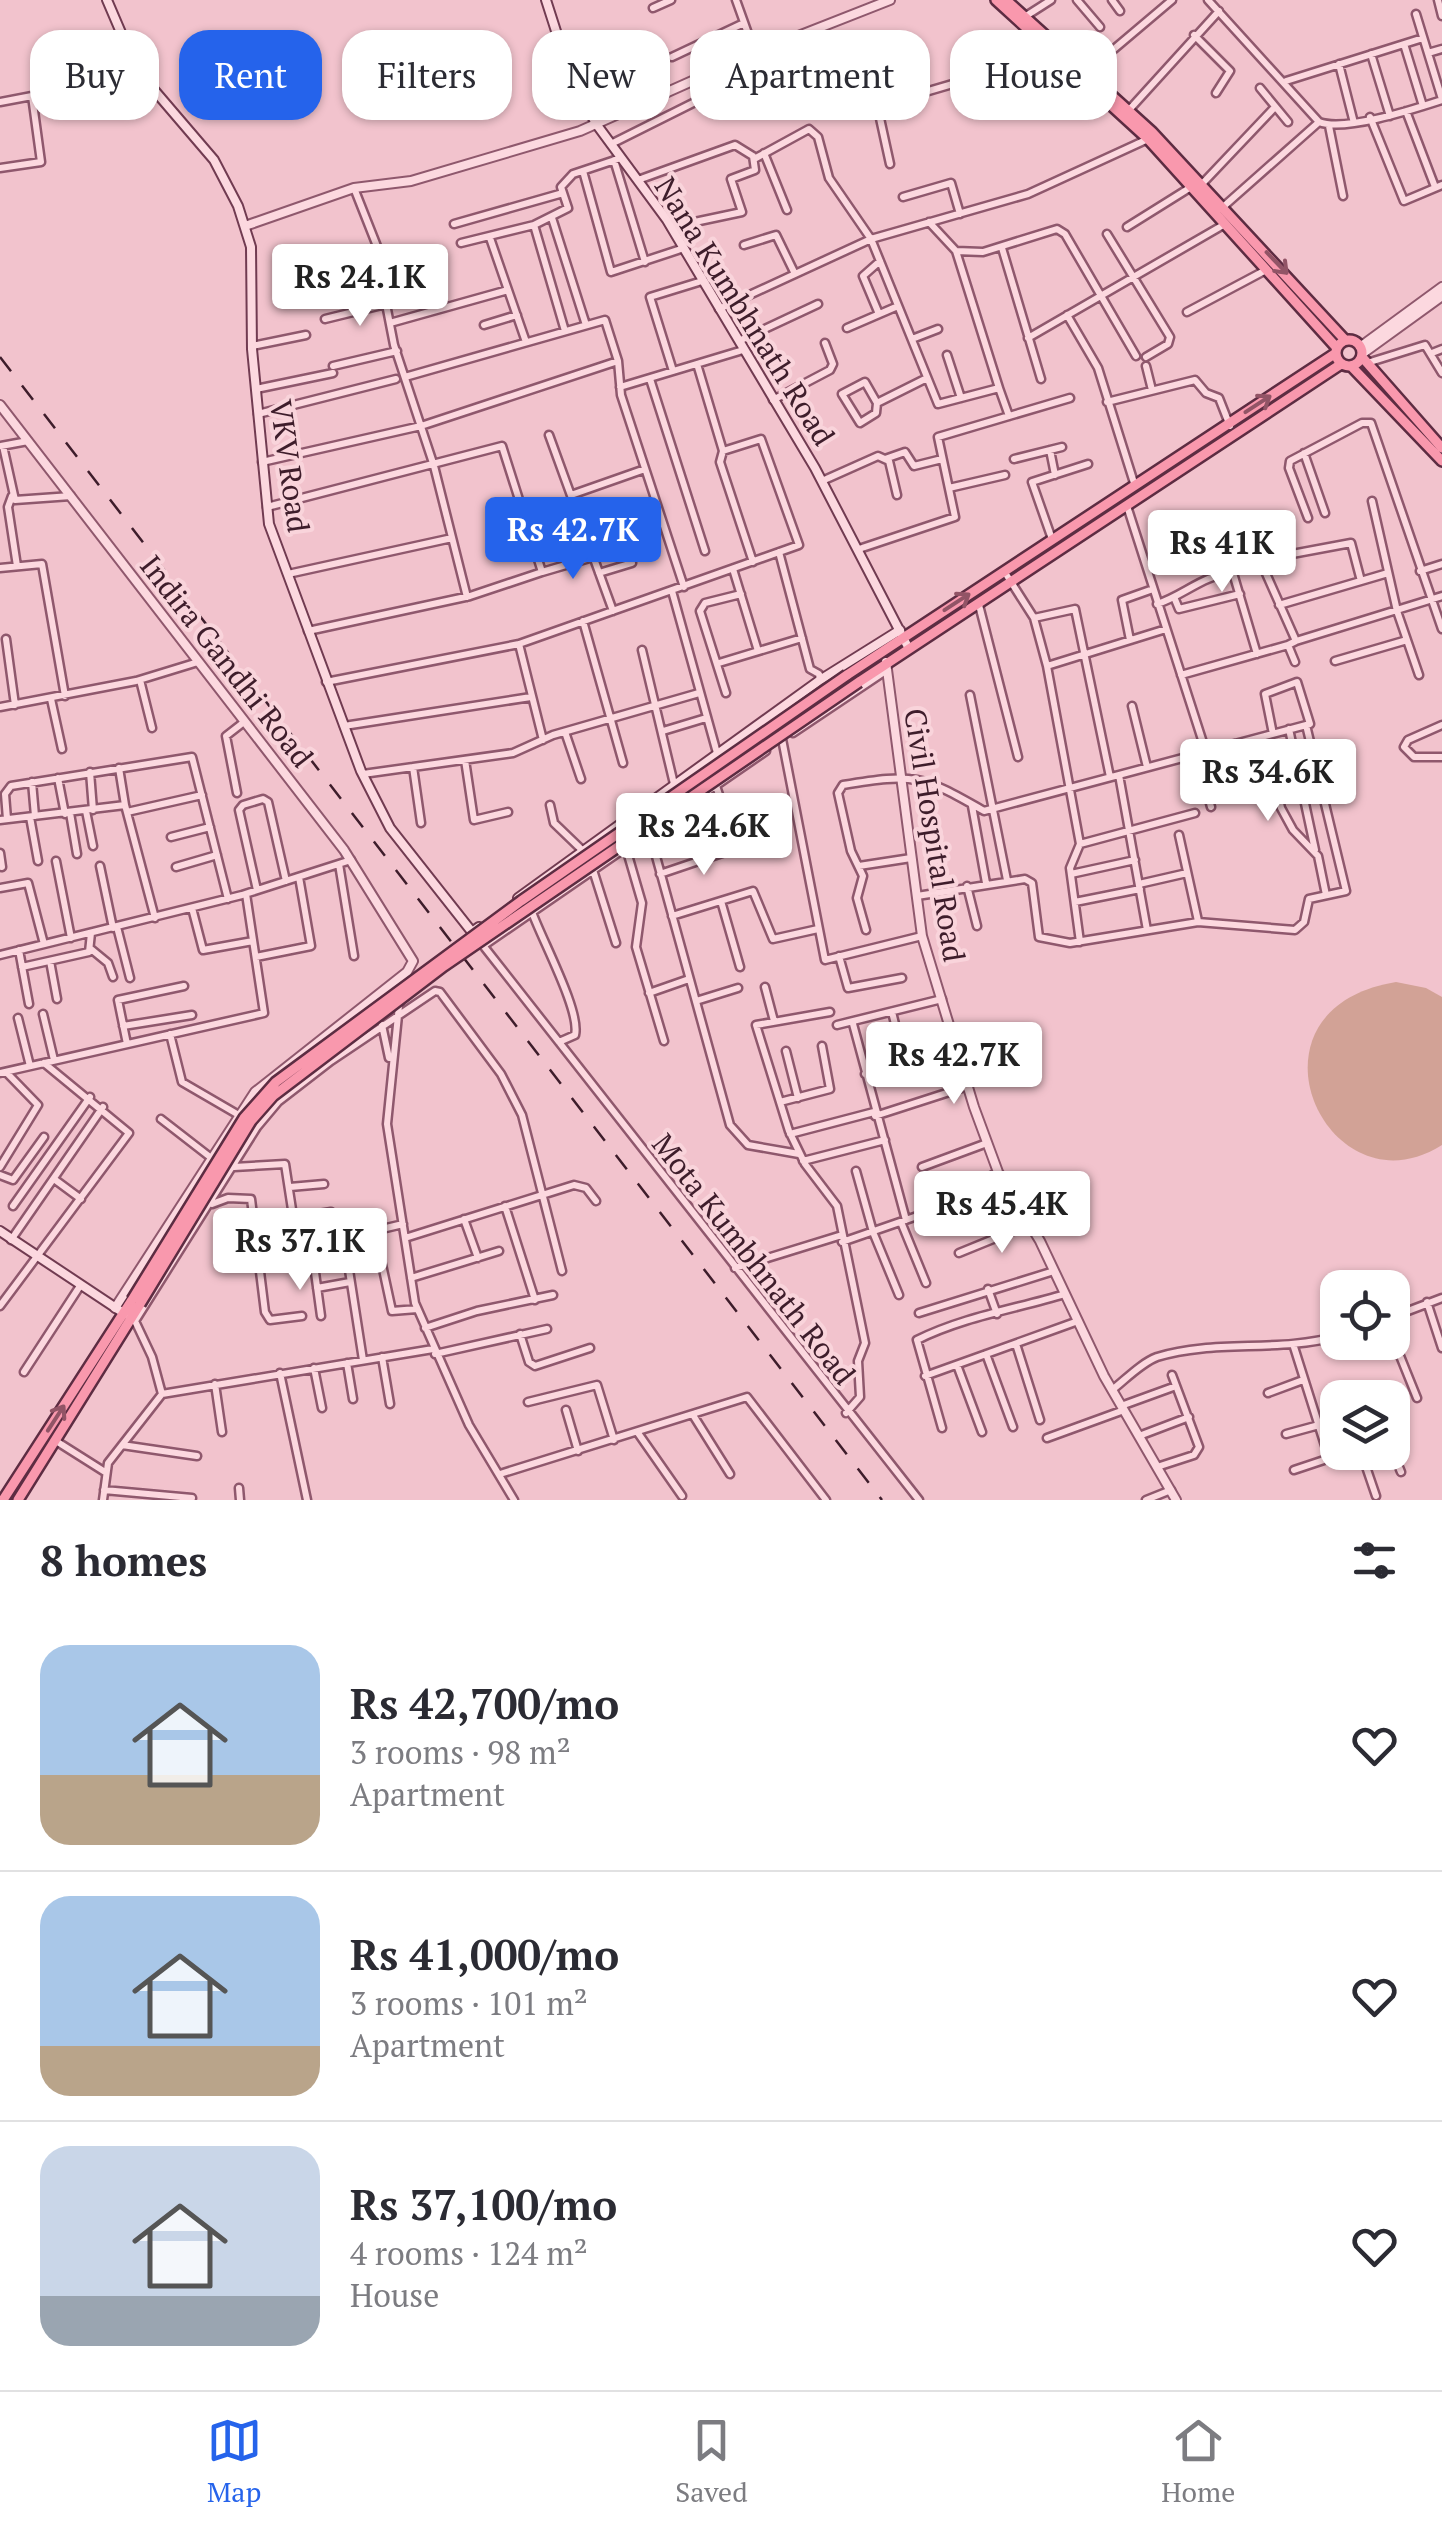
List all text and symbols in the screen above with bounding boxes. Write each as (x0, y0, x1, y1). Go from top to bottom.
chip: Buy (30, 30, 159, 120)
chip: Rent (179, 30, 322, 120)
chip: Filters (342, 30, 512, 120)
chip: New (532, 30, 670, 120)
chip: Apartment (690, 30, 930, 120)
chip: House (950, 30, 1117, 120)
street label: Nana Kumbhnath Road (646, 169, 844, 453)
pin: Rs 24.1K (257, 244, 463, 329)
one-way arrow (1265, 251, 1289, 275)
text: Rs 24.1K (294, 255, 426, 297)
one-way arrow (1244, 394, 1272, 415)
street label: VKV Road (261, 397, 319, 535)
pin: Rs 42.7K (470, 497, 676, 582)
text: Rs 42.7K (507, 508, 639, 550)
pin: Rs 41K (1141, 510, 1303, 595)
text: Rs 41K (1170, 521, 1274, 563)
street label: Indira Gandhi Road (131, 547, 323, 775)
one-way arrow (943, 591, 971, 612)
street label: Civil Hospital Road (895, 706, 975, 964)
pin: Rs 34.6K (1165, 739, 1371, 824)
text: Rs 34.6K (1202, 750, 1334, 792)
pin: Rs 24.6K (601, 793, 807, 878)
text: Rs 24.6K (638, 804, 770, 846)
pin: Rs 42.7K (851, 1022, 1057, 1107)
text: Rs 42.7K (888, 1033, 1020, 1075)
street label: Mota Kumbhnath Road (643, 1125, 865, 1393)
pin: Rs 45.4K (899, 1171, 1105, 1256)
text: Rs 45.4K (936, 1182, 1068, 1224)
pin: Rs 37.1K (197, 1208, 403, 1293)
text: Rs 37.1K (235, 1219, 365, 1261)
map controls (1320, 1270, 1410, 1470)
button: locate (1320, 1270, 1410, 1360)
button: layers (1320, 1380, 1410, 1470)
one-way arrow (45, 1404, 66, 1433)
text: 8 homes (40, 1532, 207, 1588)
icon: filters (1347, 1533, 1402, 1588)
text: Rs 42,700/mo (350, 1675, 619, 1731)
icon: home (120, 1685, 240, 1805)
icon: heart (1347, 1718, 1402, 1773)
text: 3 rooms · 98 m² (350, 1731, 571, 1773)
text: Apartment (350, 1773, 505, 1815)
text: Rs 41,000/mo (350, 1926, 619, 1982)
icon: home (120, 1936, 240, 2056)
icon: heart (1347, 1969, 1402, 2024)
text: 3 rooms · 101 m² (350, 1982, 588, 2024)
text: Apartment (350, 2024, 505, 2066)
text: Rs 37,100/mo (350, 2176, 617, 2232)
icon: home (120, 2186, 240, 2306)
icon: heart (1347, 2219, 1402, 2274)
text: 4 rooms · 124 m² (350, 2232, 588, 2274)
text: House (350, 2274, 439, 2316)
tab: Map (207, 2413, 262, 2510)
tab: Saved (675, 2413, 748, 2510)
tab: Home (1161, 2413, 1235, 2510)

